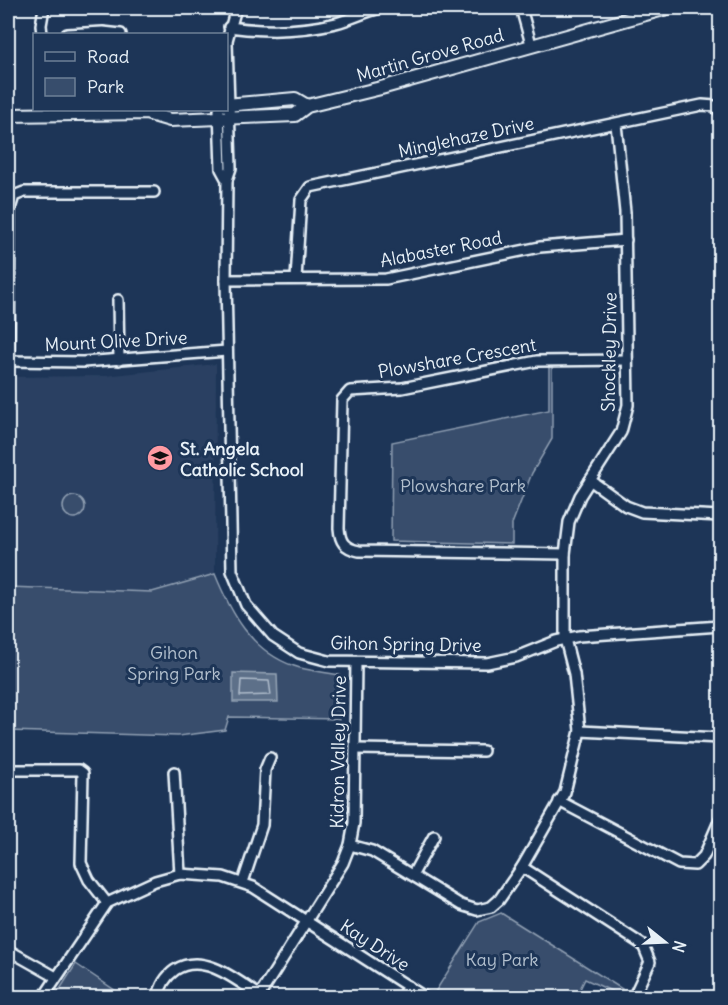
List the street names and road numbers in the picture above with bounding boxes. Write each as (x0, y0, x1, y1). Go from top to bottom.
street label: Martin Grove Road (354, 23, 507, 87)
street label: Minglehaze Drive (396, 111, 536, 163)
street label: Alabaster Road (378, 226, 504, 272)
street label: Shockley Drive (596, 292, 622, 412)
street label: Mount Olive Drive (44, 326, 188, 356)
street label: Plowshare Crescent (376, 333, 538, 383)
street label: Gihon Spring Drive (330, 631, 482, 657)
street label: Kidron Valley Drive (325, 675, 351, 829)
street label: Kay Drive (336, 914, 414, 976)

